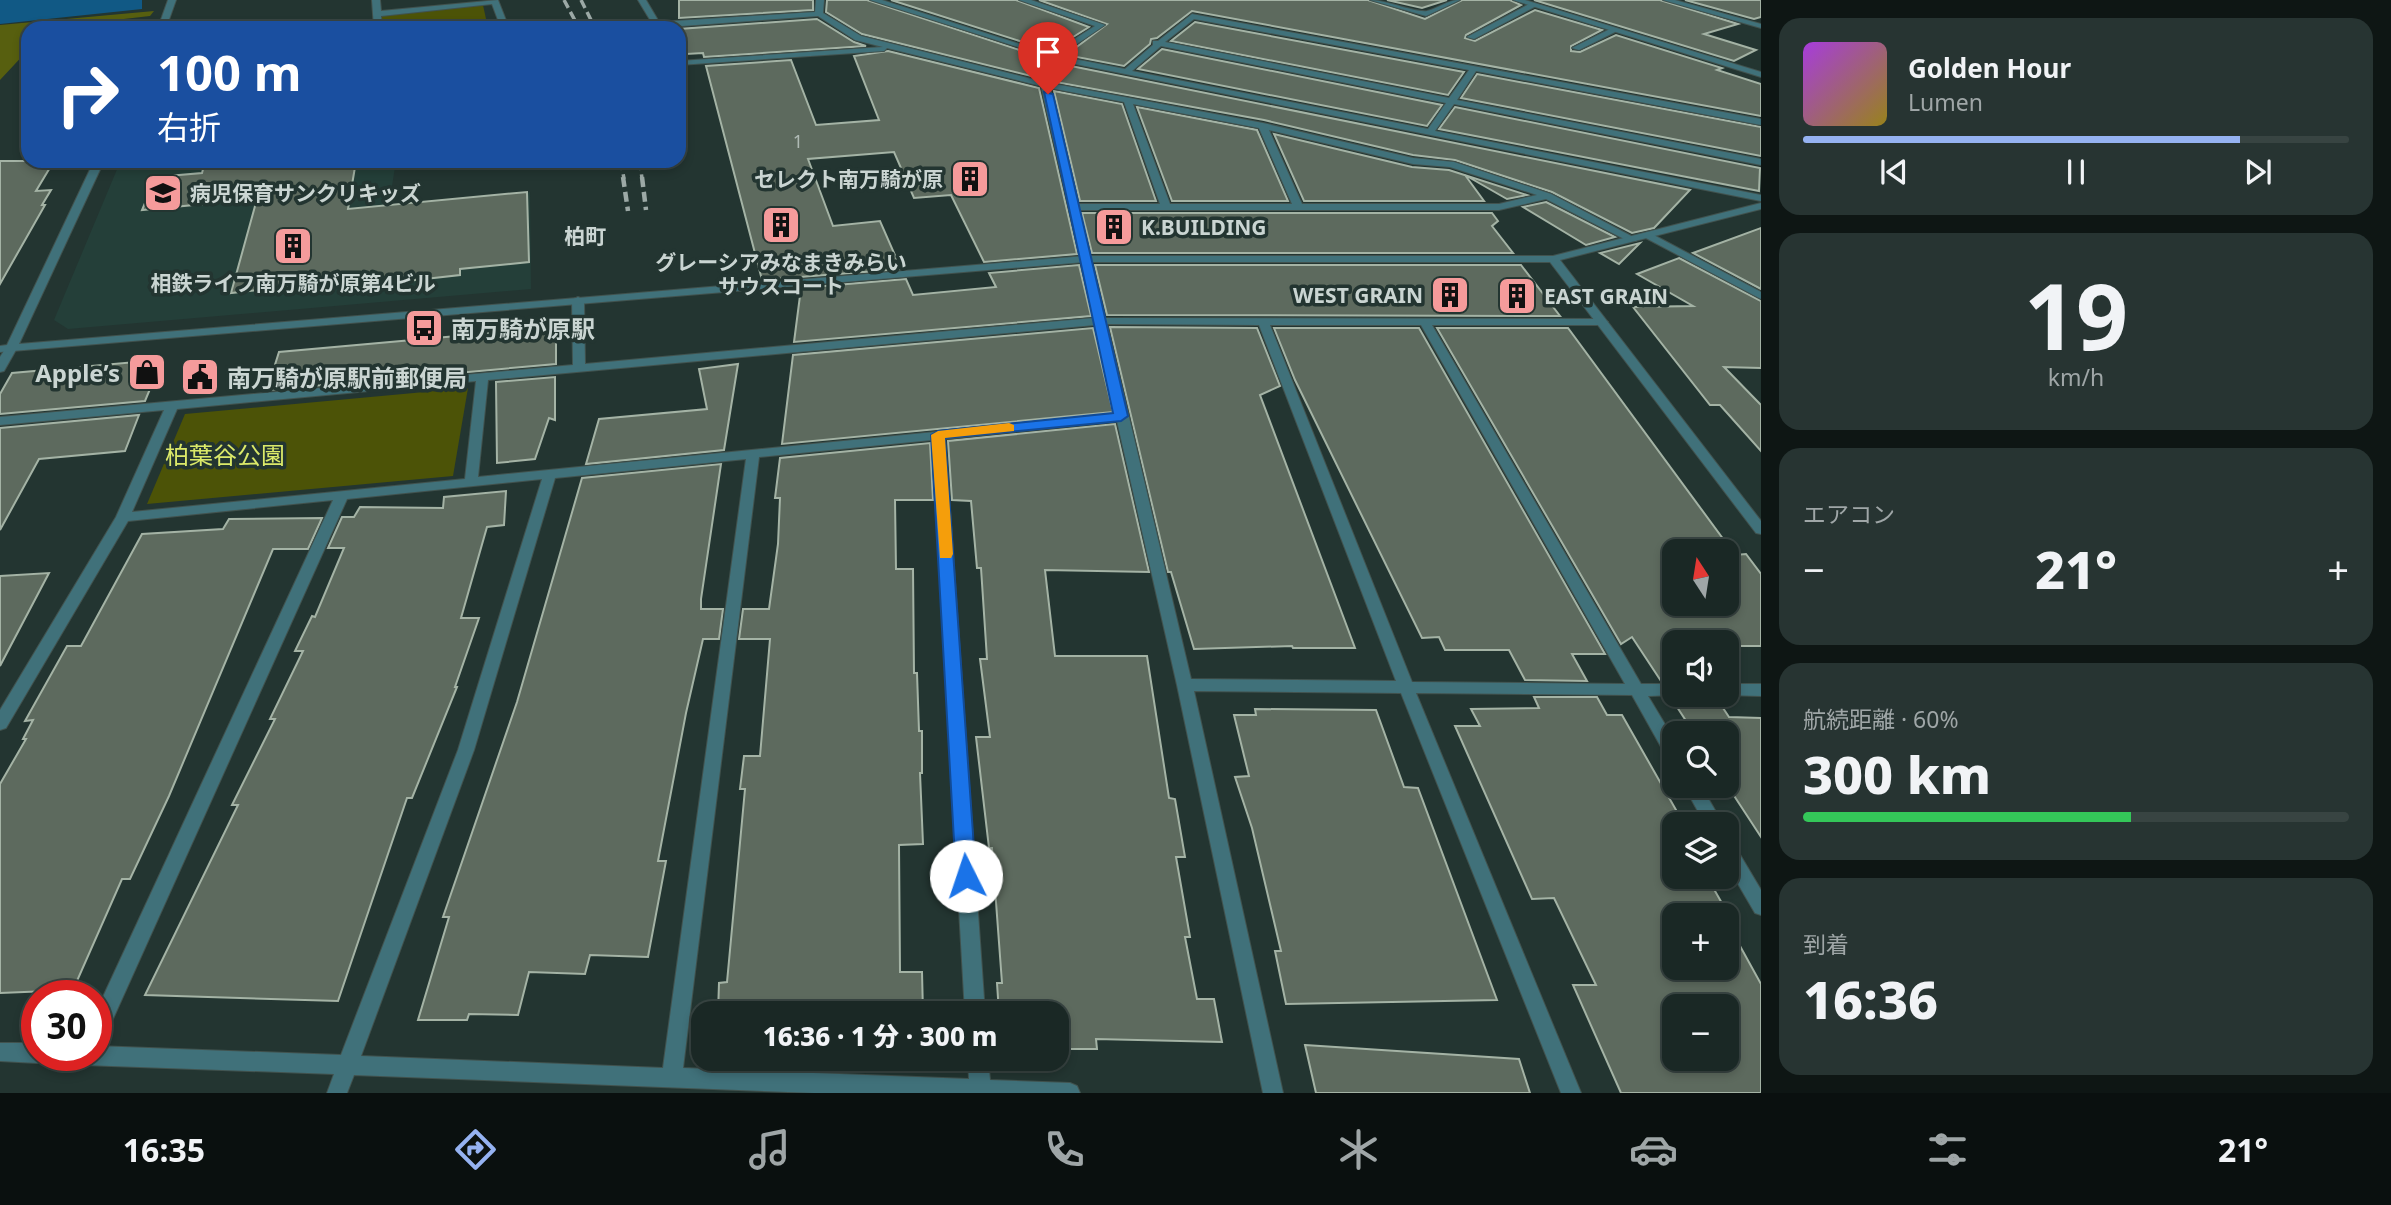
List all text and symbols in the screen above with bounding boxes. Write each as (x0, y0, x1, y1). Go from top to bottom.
pin (1018, 22, 1078, 94)
icon: arrive (1029, 33, 1067, 71)
text: 100 m (157, 39, 302, 105)
icon: right (42, 49, 133, 140)
text: Golden Hour (1908, 50, 2071, 86)
text: Lumen (1908, 86, 1983, 118)
text: 右折 (157, 105, 221, 148)
house number: 1 (793, 129, 803, 153)
icon: previous (1875, 153, 1913, 191)
icon: pause (2057, 153, 2095, 191)
icon: next (2239, 153, 2277, 191)
building icon: セレクト南万騎が原 (949, 158, 991, 200)
place label: セレクト南万騎が原 (754, 165, 943, 193)
school or university icon: 病児保育サンクリキッズ (142, 172, 184, 214)
place label: 病児保育サンクリキッズ (190, 179, 421, 207)
building icon: グレーシアみなまきみらい サウスコート (760, 204, 802, 246)
building icon: K.BUILDING (1093, 206, 1135, 248)
place label: K.BUILDING (1141, 213, 1266, 241)
district label: 柏町 (564, 222, 606, 250)
building icon: 相鉄ライフ南万騎が原第4ビル (272, 225, 314, 267)
place label: グレーシアみなまきみらい サウスコート (655, 248, 907, 300)
text: 19 (2024, 253, 2128, 377)
place label: 相鉄ライフ南万騎が原第4ビル (150, 269, 436, 297)
building icon: WEST GRAIN (1429, 274, 1471, 316)
building icon: EAST GRAIN (1496, 275, 1538, 317)
place label: WEST GRAIN (1293, 281, 1423, 309)
place label: EAST GRAIN (1544, 282, 1668, 310)
bus stop icon: 南万騎が原駅 (403, 307, 445, 349)
place label: 南万騎が原駅 (451, 312, 595, 345)
shop icon: Apple’s (126, 351, 168, 393)
place label: Apple’s (35, 356, 120, 389)
public building icon: 南万騎が原駅前郵便局 (179, 356, 221, 398)
place label: 南万騎が原駅前郵便局 (227, 361, 467, 394)
text: km/h (2048, 361, 2104, 393)
park label: 柏葉谷公園 (165, 438, 285, 471)
text: エアコン (1803, 498, 1895, 530)
text: 21° (2035, 533, 2117, 604)
north arrow (1662, 539, 1740, 616)
map controls (1662, 539, 1739, 1071)
text: − (1803, 543, 1825, 595)
text: + (2327, 543, 2349, 595)
button: sound (1662, 630, 1739, 707)
text: 航続距離 · 60% (1803, 703, 1959, 735)
button: search (1662, 721, 1739, 798)
text: 300 km (1803, 738, 1991, 809)
button: layers (1662, 812, 1739, 889)
position arrow (929, 839, 1003, 913)
button: + (1662, 903, 1739, 980)
text: 到着 (1803, 928, 1849, 960)
text: 16:36 (1803, 963, 1938, 1034)
speed limit sign: 30 (21, 980, 112, 1071)
button: − (1662, 994, 1739, 1071)
text: 16:36 · 1 分 · 300 m (763, 1018, 997, 1054)
icon: directions (451, 1125, 500, 1174)
icon: music (745, 1125, 794, 1174)
icon: phone (1040, 1125, 1089, 1174)
icon: climate (1334, 1125, 1383, 1174)
icon: car (1629, 1125, 1678, 1174)
icon: filters (1923, 1125, 1972, 1174)
text: 16:35 (123, 1128, 205, 1171)
text: 21° (2218, 1128, 2268, 1171)

